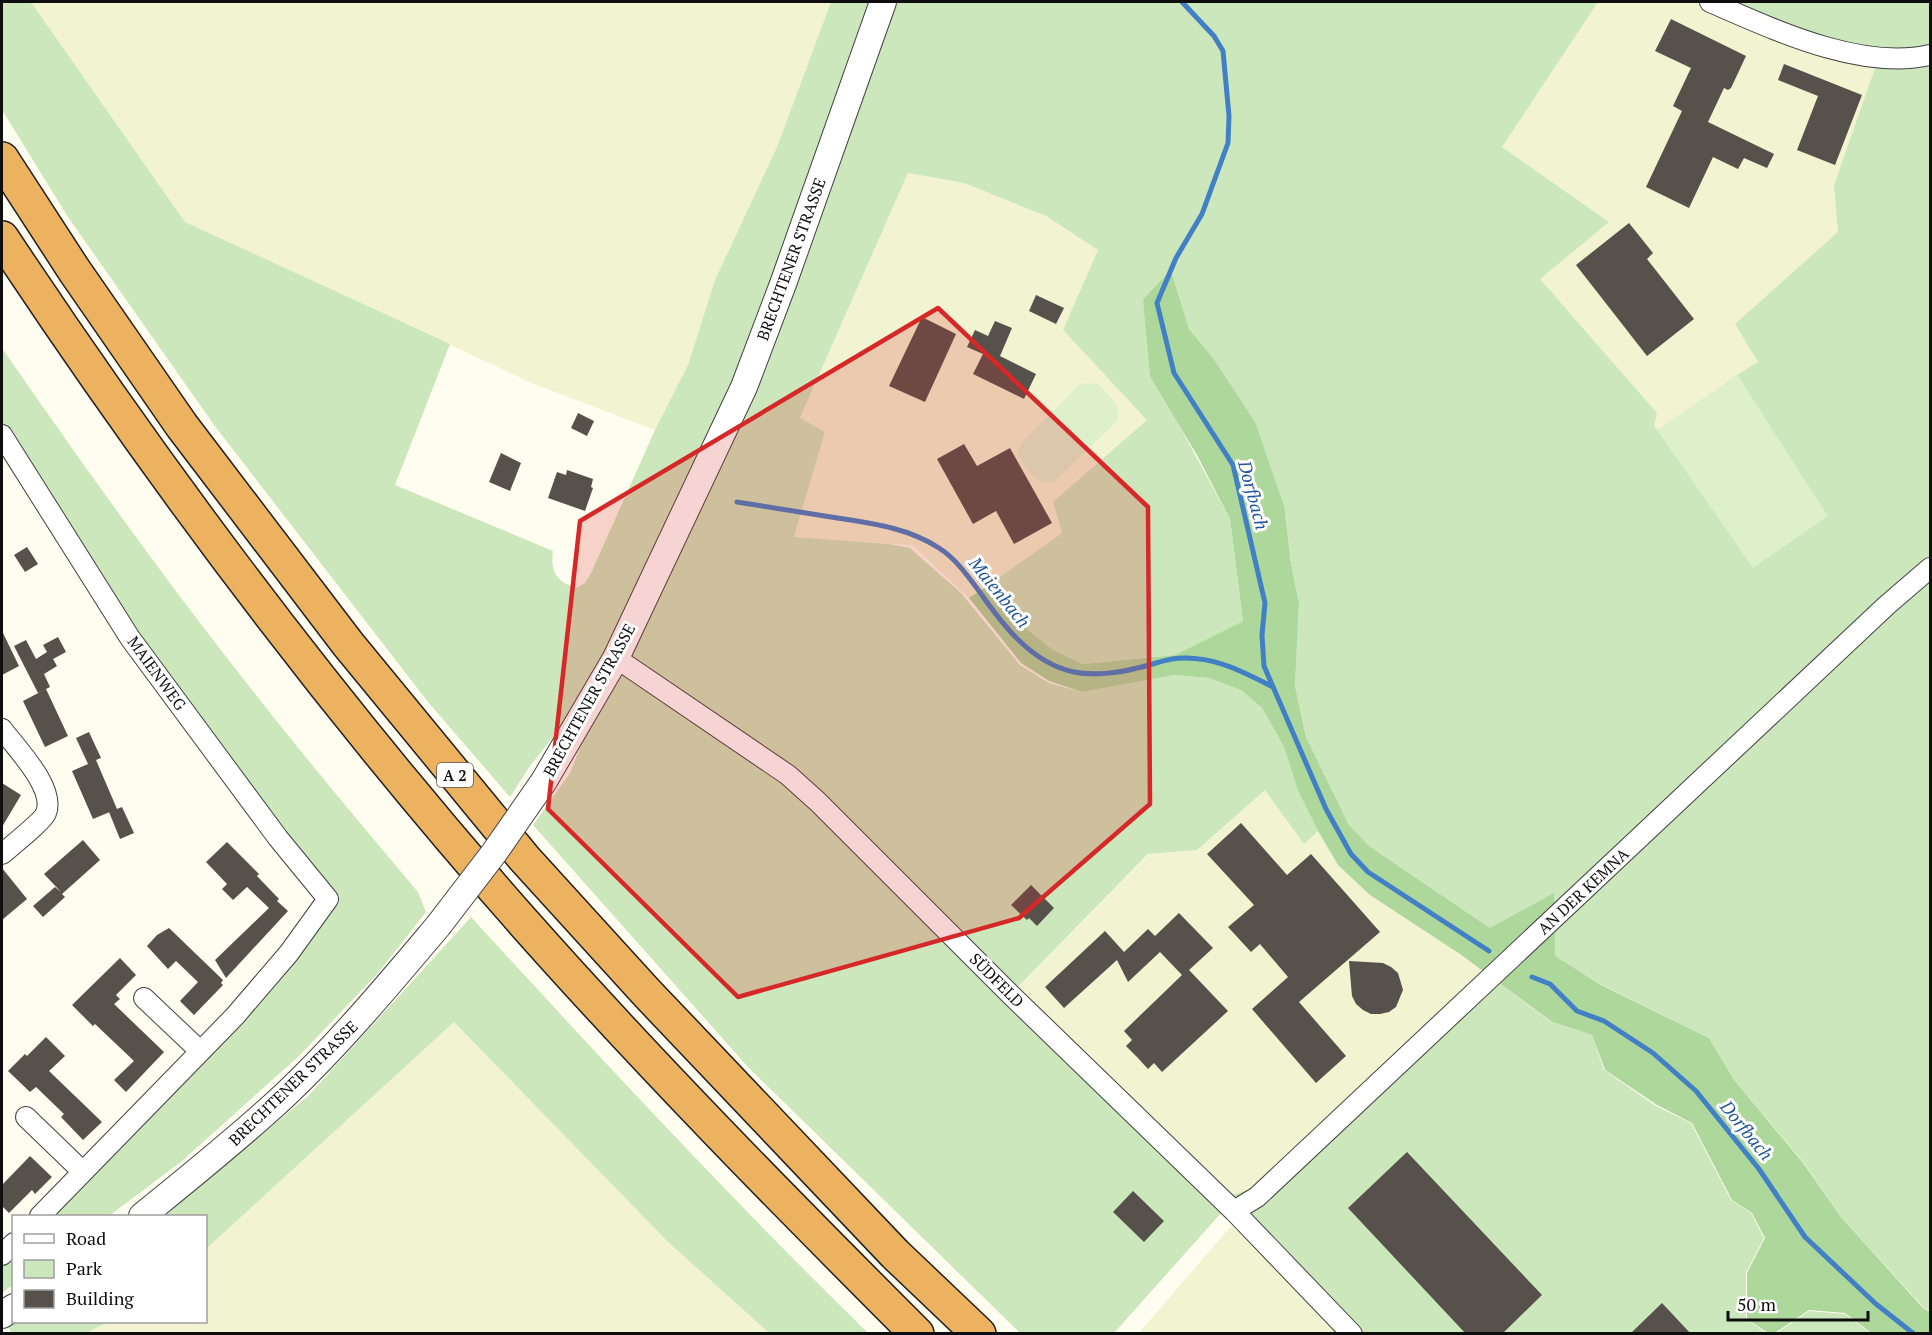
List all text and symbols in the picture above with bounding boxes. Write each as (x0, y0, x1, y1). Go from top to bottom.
street label: BRECHTENER STRASSE (751, 175, 831, 343)
water label: Dorfbach (1233, 457, 1275, 532)
water label: Maienbach (963, 551, 1036, 632)
street label: BRECHTENER STRASSE (538, 620, 640, 780)
street label: MAIENWEG (123, 631, 191, 715)
road number: A 2 (437, 763, 473, 787)
street label: AN DER KEMNA (1533, 843, 1633, 939)
street label: SÜDFELD (965, 948, 1029, 1012)
street label: BRECHTENER STRASSE (224, 1015, 362, 1151)
water label: Dorfbach (1715, 1094, 1779, 1165)
legend (12, 1215, 207, 1323)
text: Road (66, 1226, 106, 1250)
text: Park (66, 1256, 103, 1280)
scale bar (1728, 1284, 1868, 1322)
text: Building (66, 1286, 134, 1310)
text: 50 m (1737, 1292, 1777, 1316)

